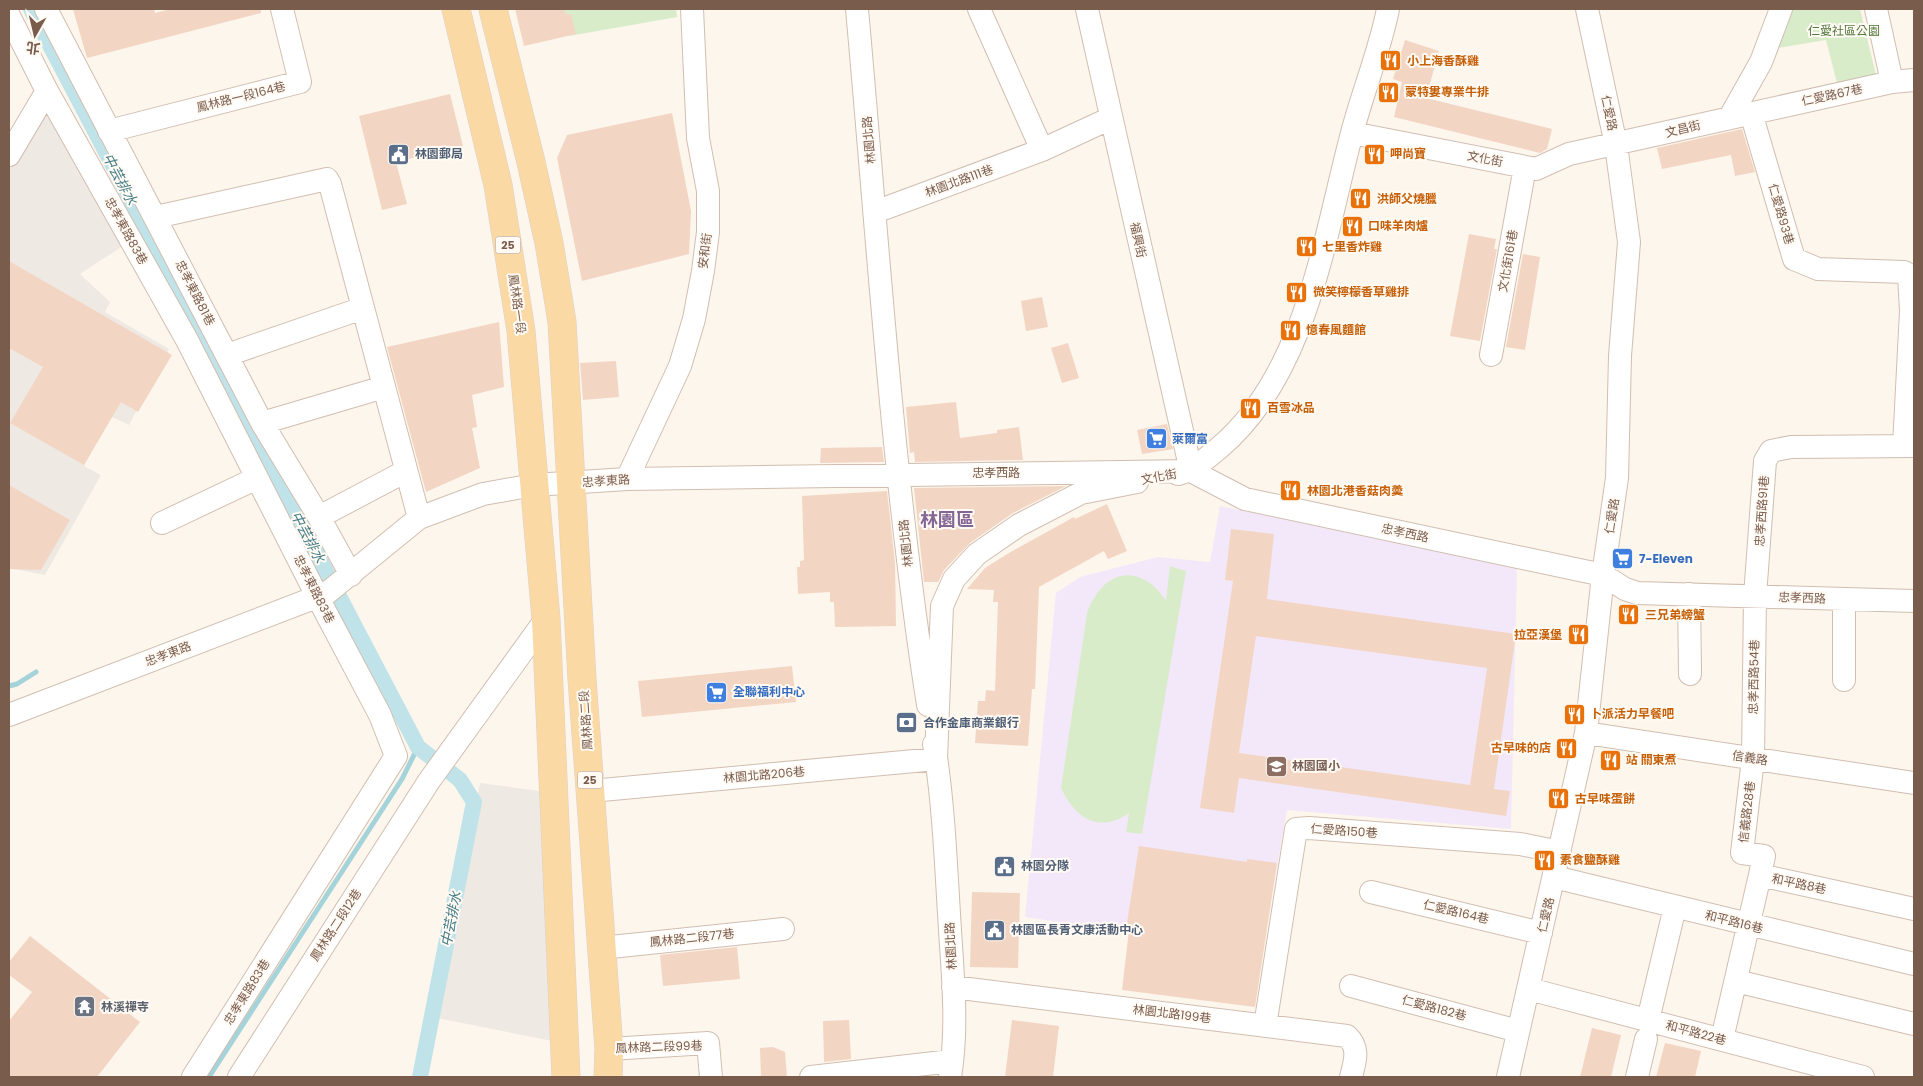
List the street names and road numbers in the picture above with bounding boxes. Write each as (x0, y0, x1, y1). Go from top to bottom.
street label: 鳳林路一段164巷 (195, 77, 287, 116)
street label: 仁愛路67巷 (1800, 80, 1864, 109)
street label: 仁愛路 (1597, 94, 1622, 132)
street label: 林園北路 (858, 115, 879, 165)
street label: 文昌街 (1663, 116, 1702, 141)
street label: 文化街 (1466, 147, 1504, 170)
street label: 林園北路111巷 (922, 160, 995, 201)
street label: 仁愛路93巷 (1765, 181, 1798, 246)
street label: 忠孝東路83巷 (101, 194, 152, 268)
street label: 福興街 (1126, 221, 1151, 259)
street label: 文化街161巷 (1494, 228, 1521, 294)
street label: 安和街 (694, 232, 715, 270)
road number: 25 (496, 236, 520, 254)
street label: 忠孝東路81巷 (172, 257, 219, 328)
street label: 鳳林路一段 (505, 273, 530, 335)
street label: 忠孝西路 (972, 464, 1020, 481)
street label: 文化街 (1140, 465, 1178, 488)
street label: 忠孝東路 (581, 470, 631, 491)
street label: 忠孝西路91巷 (1751, 475, 1772, 547)
street label: 仁愛路 (1600, 497, 1623, 535)
street label: 林園北路 (895, 518, 916, 568)
street label: 忠孝西路 (1380, 519, 1430, 546)
street label: 忠孝東路83巷 (290, 552, 339, 626)
street label: 忠孝西路 (1778, 588, 1826, 607)
street label: 忠孝東路 (142, 637, 193, 670)
street label: 忠孝西路54巷 (1744, 639, 1763, 715)
street label: 鳳林路二段 (575, 690, 596, 751)
street label: 信義路 (1731, 746, 1769, 769)
street label: 林園北路206巷 (722, 762, 806, 787)
road number: 25 (578, 772, 602, 788)
street label: 信義路28巷 (1734, 780, 1759, 844)
street label: 仁愛路150巷 (1310, 820, 1378, 841)
street label: 和平路8巷 (1770, 869, 1828, 898)
street label: 鳳林路二段12巷 (306, 885, 365, 964)
street label: 仁愛路 (1533, 895, 1558, 934)
street label: 仁愛路164巷 (1422, 896, 1491, 927)
street label: 和平路16巷 (1703, 906, 1765, 937)
street label: 林園北路 (941, 922, 960, 970)
street label: 鳳林路二段77巷 (649, 925, 735, 950)
street label: 忠孝東路83巷 (220, 956, 274, 1028)
street label: 仁愛路182巷 (1400, 991, 1468, 1024)
street label: 林園北路199巷 (1132, 1000, 1212, 1027)
street label: 和平路22巷 (1664, 1016, 1728, 1049)
street label: 鳳林路二段99巷 (615, 1036, 703, 1057)

